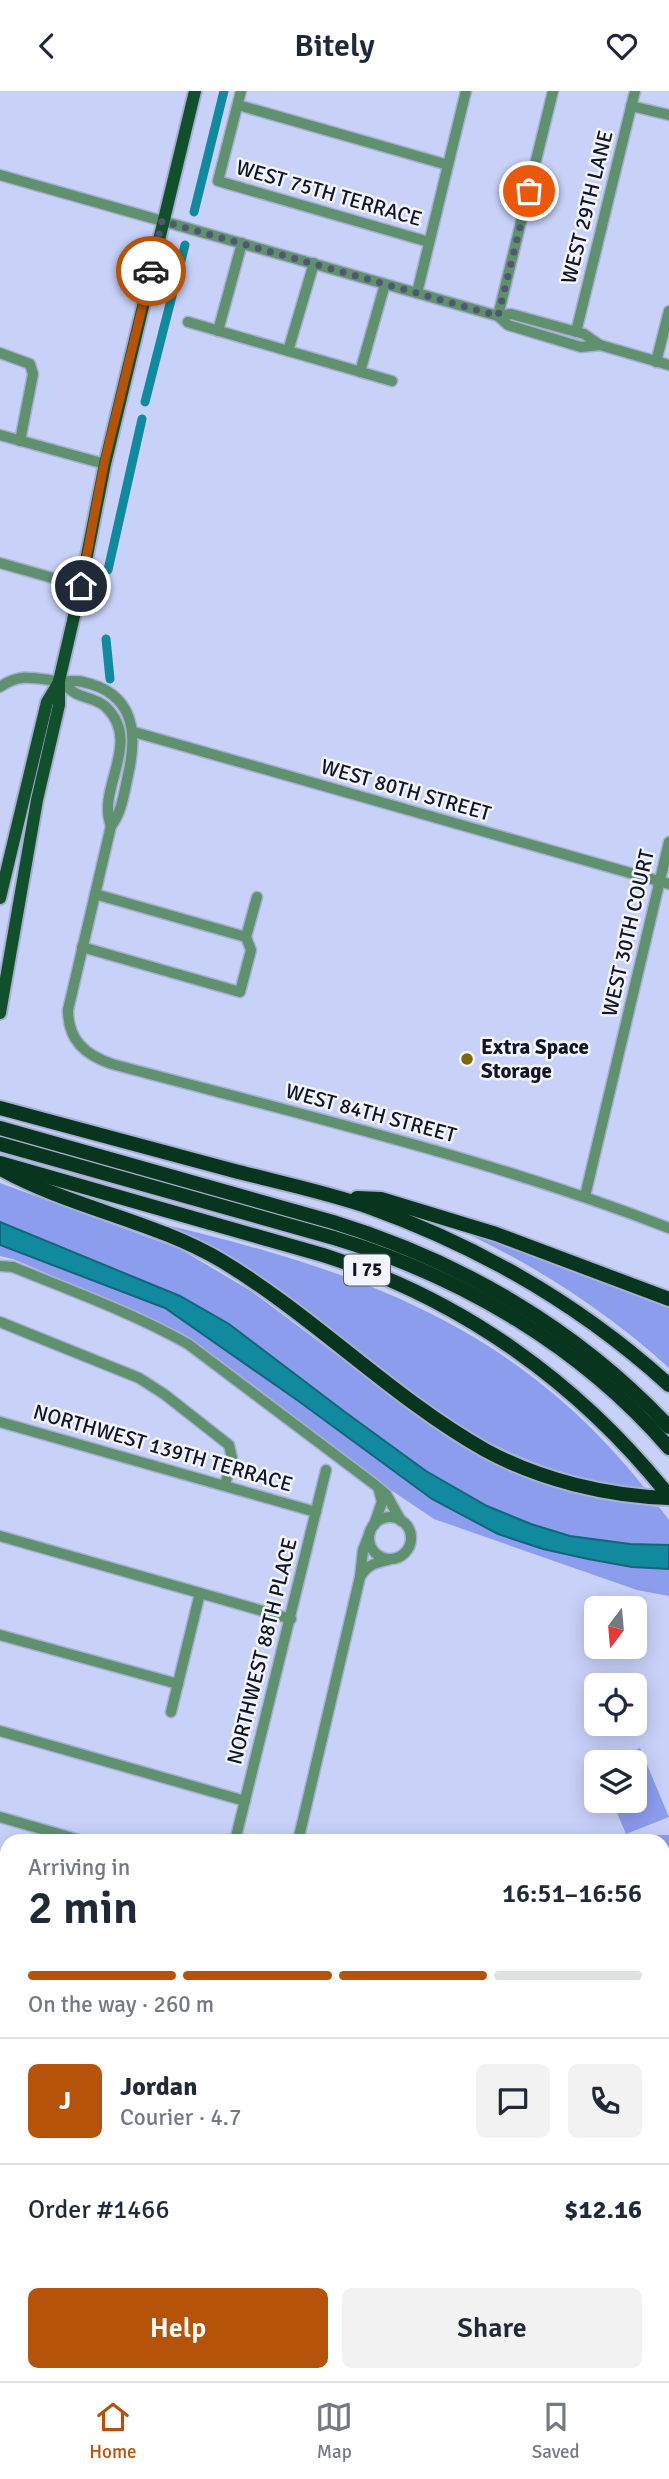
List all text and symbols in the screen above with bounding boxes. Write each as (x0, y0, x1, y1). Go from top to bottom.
text: Bitely (294, 26, 375, 65)
icon: back (28, 27, 66, 65)
icon: heart (603, 27, 641, 65)
street label: WEST 29TH LANE (555, 128, 619, 286)
street label: WEST 75TH TERRACE (233, 154, 425, 232)
pin (499, 161, 559, 221)
icon: bag (510, 172, 548, 210)
courier (116, 236, 186, 306)
icon: car (132, 252, 170, 290)
pin (51, 556, 111, 616)
icon: home (62, 567, 100, 605)
street label: WEST 80TH STREET (318, 753, 495, 827)
street label: WEST 30TH COURT (596, 846, 660, 1019)
place label: Extra Space Storage (481, 1034, 589, 1084)
marker: Extra Space Storage (459, 1051, 475, 1067)
street label: WEST 84TH STREET (283, 1078, 460, 1148)
road number: I 75 (344, 1254, 390, 1285)
street label: NORTHWEST 139TH TERRACE (30, 1399, 296, 1497)
street label: NORTHWEST 88TH PLACE (221, 1535, 303, 1767)
north arrow (584, 1596, 648, 1659)
map controls (584, 1596, 647, 1813)
button: locate (584, 1673, 647, 1736)
button: layers (584, 1750, 647, 1813)
text: Arriving in (28, 1853, 130, 1882)
text: 16:51–16:56 (502, 1878, 642, 1910)
text: 2 min (28, 1880, 138, 1936)
text: On the way · 260 m (28, 1990, 214, 2019)
button: chat (476, 2064, 550, 2138)
button: phone (568, 2064, 642, 2138)
text: Jordan (120, 2071, 197, 2103)
text: J (59, 2085, 71, 2117)
text: Courier · 4.7 (120, 2103, 241, 2132)
text: Order #1466 (28, 2194, 169, 2226)
text: $12.16 (564, 2194, 642, 2226)
button: Help (28, 2288, 328, 2368)
button: Share (342, 2288, 642, 2368)
tab: Home (89, 2398, 137, 2464)
tab: Map (315, 2398, 353, 2464)
tab: Saved (532, 2398, 580, 2464)

